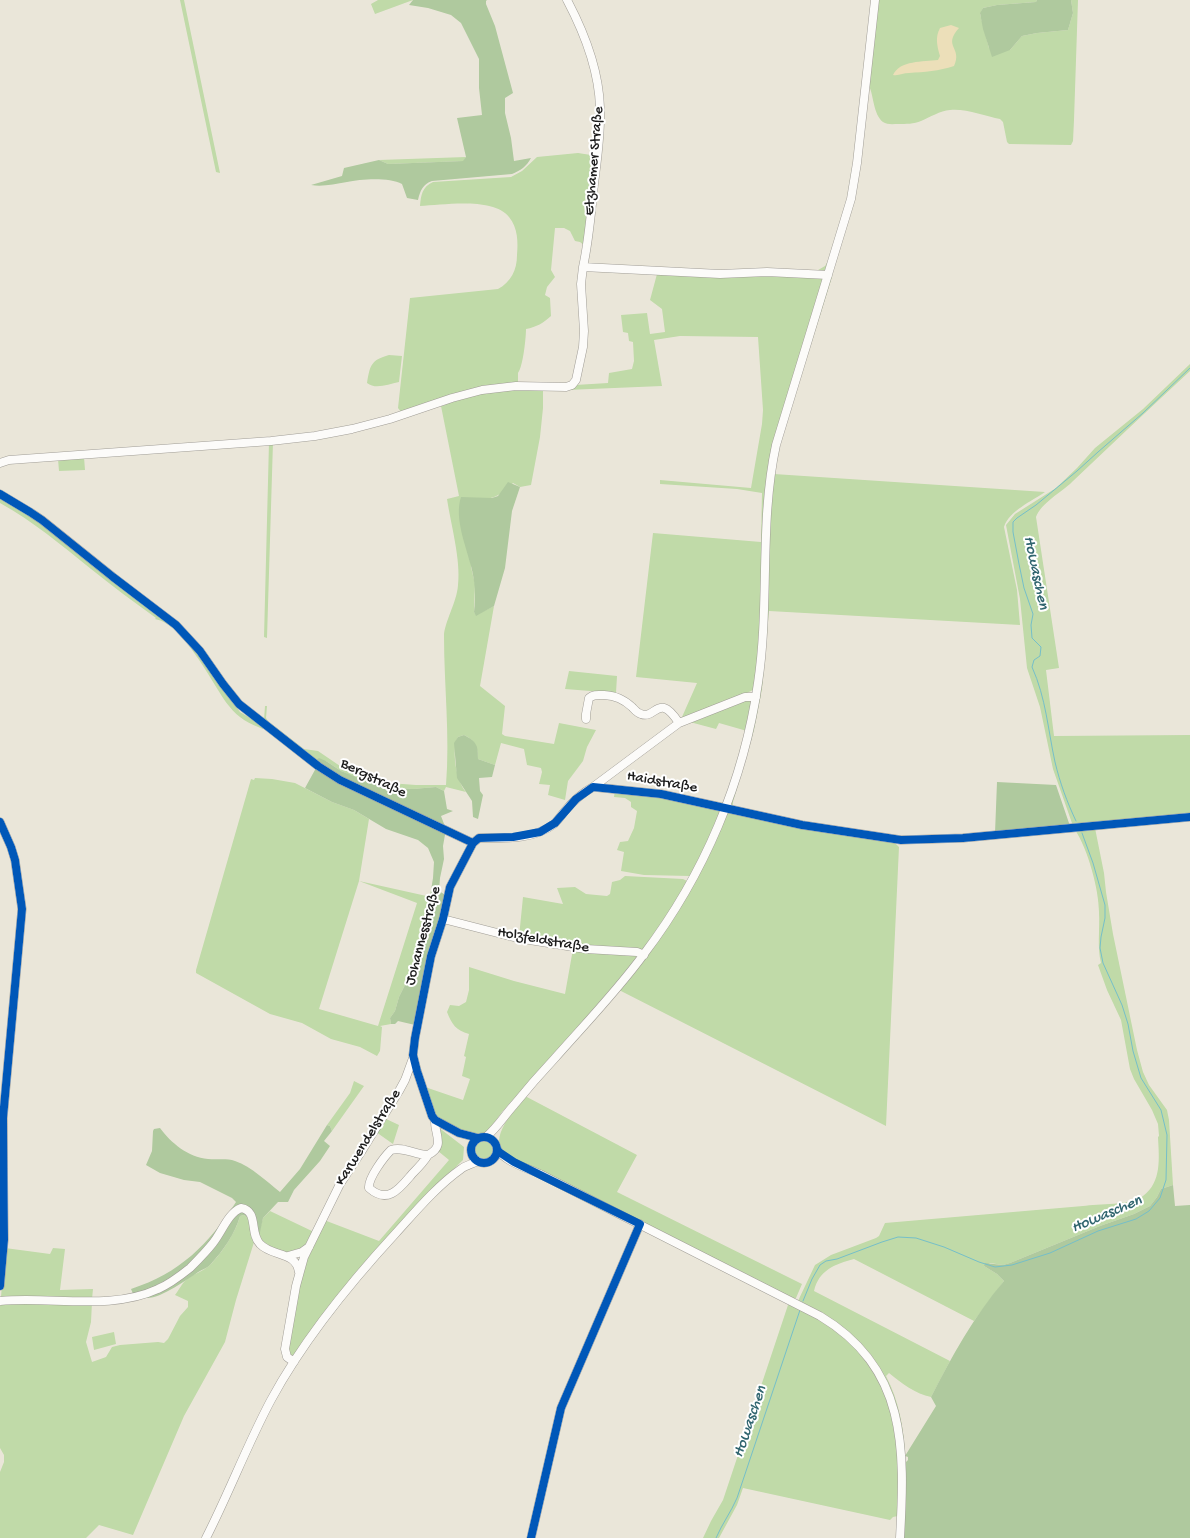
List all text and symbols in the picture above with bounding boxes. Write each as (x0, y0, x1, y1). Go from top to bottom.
street label: Etzhamer Straße (581, 106, 609, 216)
water label: Howaschen (1018, 535, 1052, 611)
street label: Bergstraße (337, 755, 409, 803)
street label: Haidstraße (625, 768, 699, 798)
street label: Johannesstraße (402, 885, 446, 987)
street label: Holzfeldstraße (496, 924, 590, 958)
street label: Karwendelstraße (332, 1086, 406, 1190)
water label: Howaschen (1069, 1192, 1145, 1238)
water label: Howaschen (730, 1384, 772, 1460)

